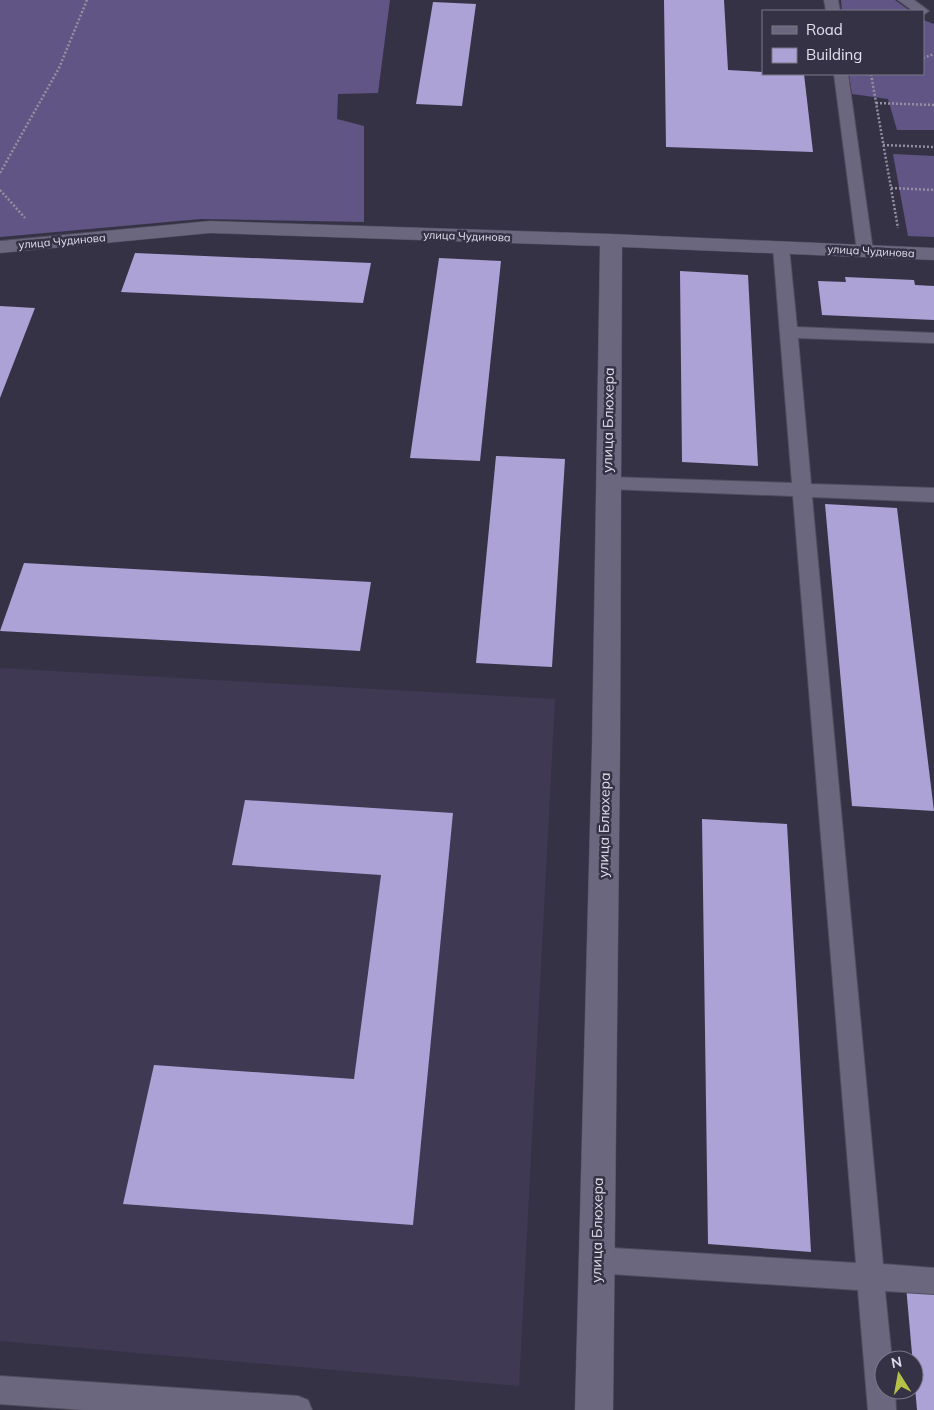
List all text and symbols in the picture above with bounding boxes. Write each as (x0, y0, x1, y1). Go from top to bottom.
legend (762, 10, 924, 75)
text: Road (806, 20, 843, 39)
text: Building (806, 45, 862, 64)
street label: улица Чудинова (423, 227, 511, 245)
street label: улица Чудинова (18, 230, 106, 252)
street label: улица Чудинова (827, 242, 915, 260)
street label: улица Блюхера (598, 367, 618, 473)
street label: улица Блюхера (594, 772, 614, 878)
street label: улица Блюхера (587, 1177, 607, 1283)
north arrow (874, 1350, 924, 1400)
text: N (890, 1352, 903, 1372)

